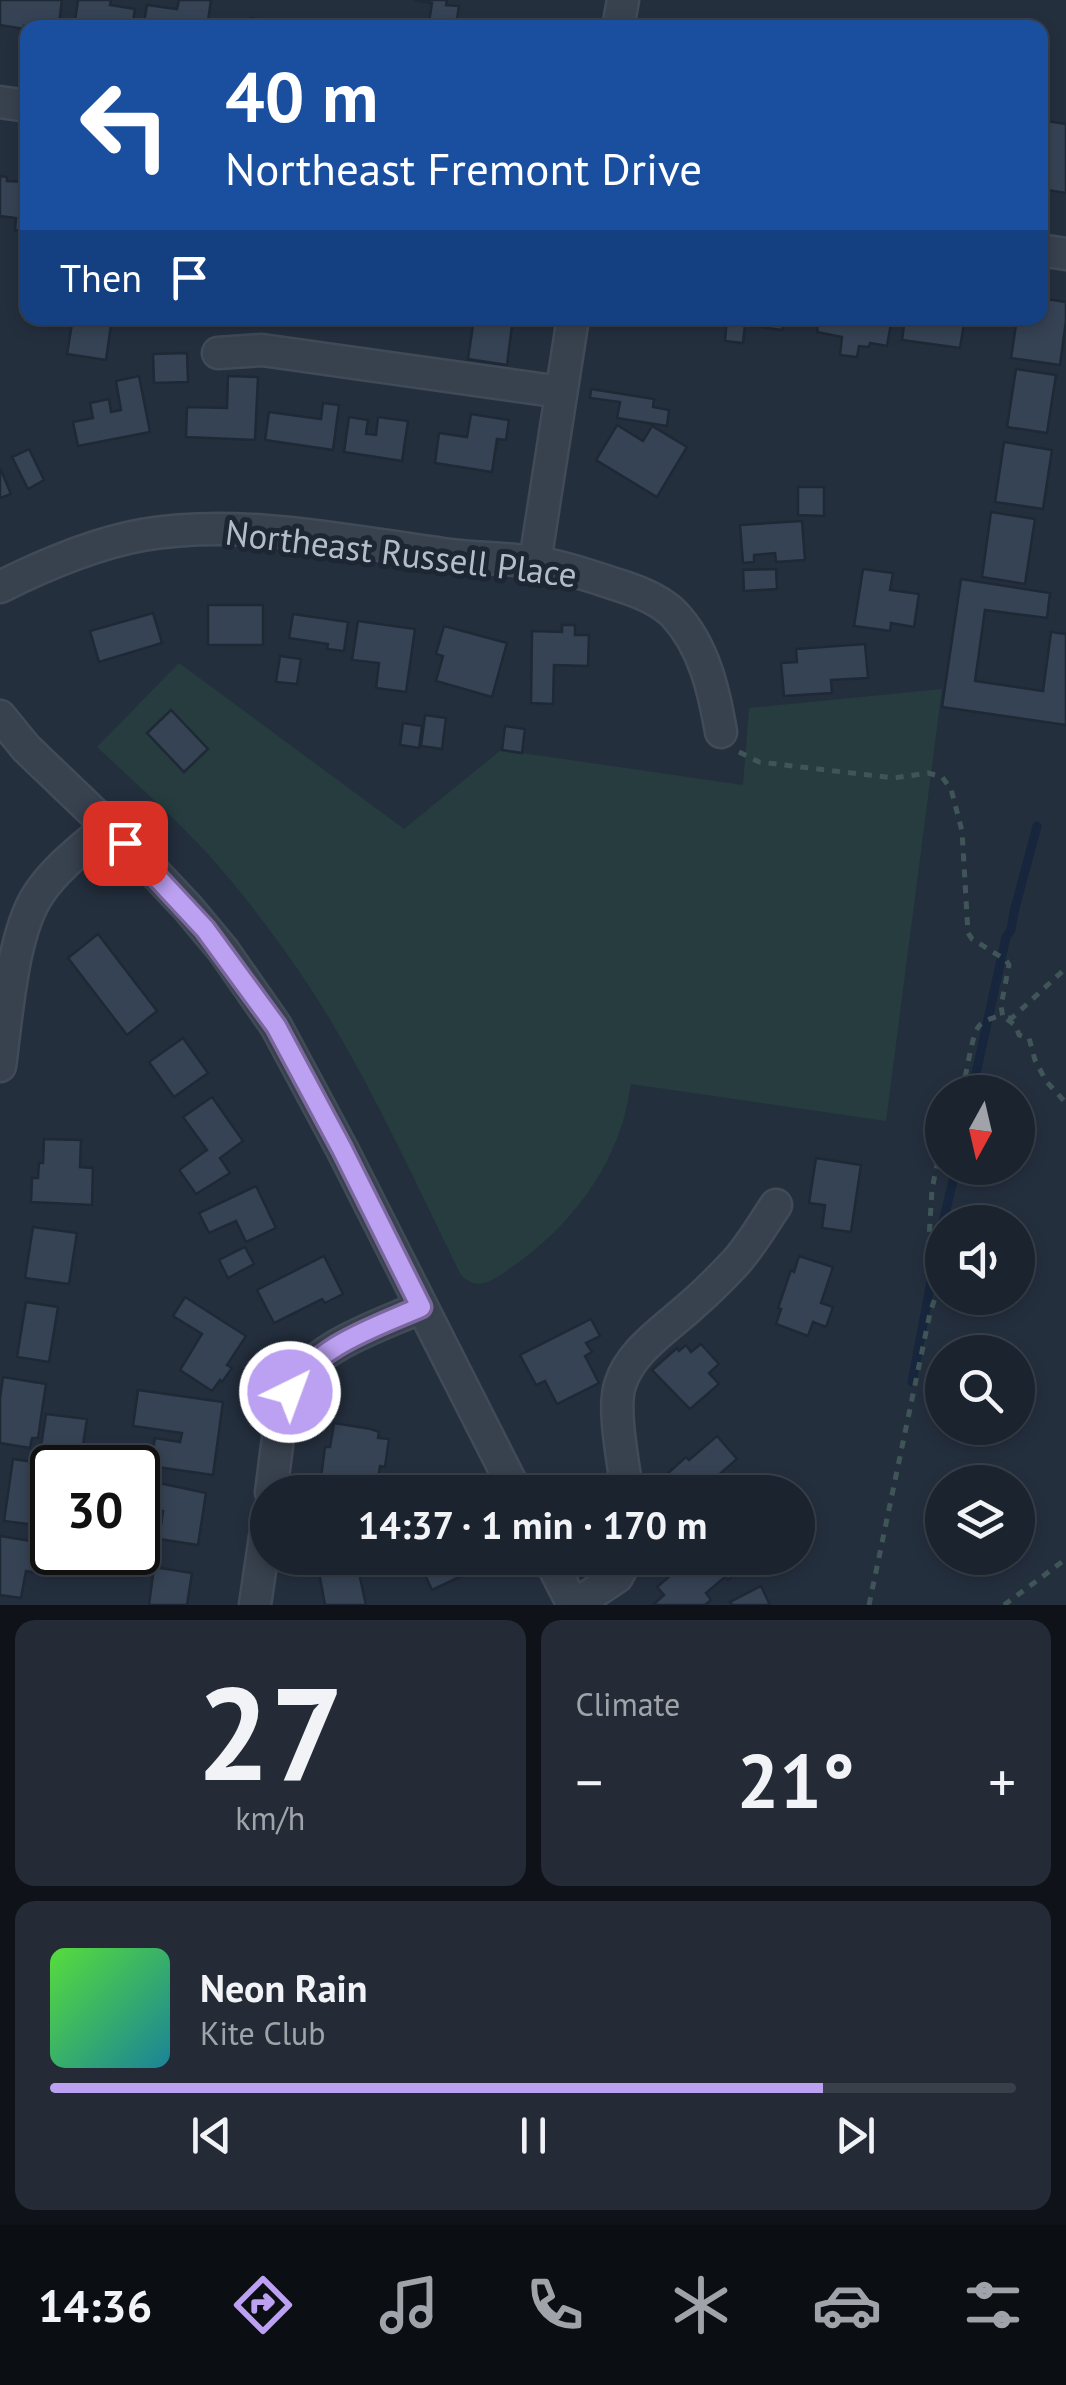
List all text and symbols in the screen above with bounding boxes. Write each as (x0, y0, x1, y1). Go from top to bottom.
text: 40 m (225, 51, 378, 141)
icon: left (60, 60, 190, 190)
text: Northeast Fremont Drive (225, 139, 702, 197)
icon: arrive (162, 250, 217, 305)
text: Then (60, 253, 142, 302)
street label: Northeast Russell Place (223, 509, 579, 597)
pin (83, 801, 168, 886)
icon: arrive (98, 816, 153, 871)
north arrow (925, 1075, 1035, 1185)
map controls (925, 1075, 1035, 1575)
button: sound (925, 1205, 1035, 1315)
button: search (925, 1335, 1035, 1445)
position arrow (238, 1340, 342, 1444)
speed limit sign: 30 (30, 1445, 160, 1575)
button: layers (925, 1465, 1035, 1575)
text: 14:37 · 1 min · 170 m (358, 1500, 707, 1549)
text: 27 (197, 1648, 344, 1816)
text: Climate (576, 1683, 680, 1725)
text: 21° (737, 1732, 855, 1829)
text: − (576, 1746, 603, 1817)
text: + (988, 1746, 1016, 1817)
text: km/h (235, 1797, 305, 1839)
text: Neon Rain (200, 1963, 367, 2012)
text: Kite Club (200, 2012, 326, 2054)
icon: previous (184, 2108, 239, 2163)
icon: pause (506, 2108, 561, 2163)
icon: next (828, 2108, 883, 2163)
icon: directions (228, 2270, 298, 2340)
icon: music (374, 2270, 444, 2340)
icon: phone (520, 2270, 590, 2340)
icon: climate (666, 2270, 736, 2340)
icon: car (812, 2270, 882, 2340)
icon: filters (958, 2270, 1028, 2340)
text: 14:36 (38, 2276, 152, 2334)

